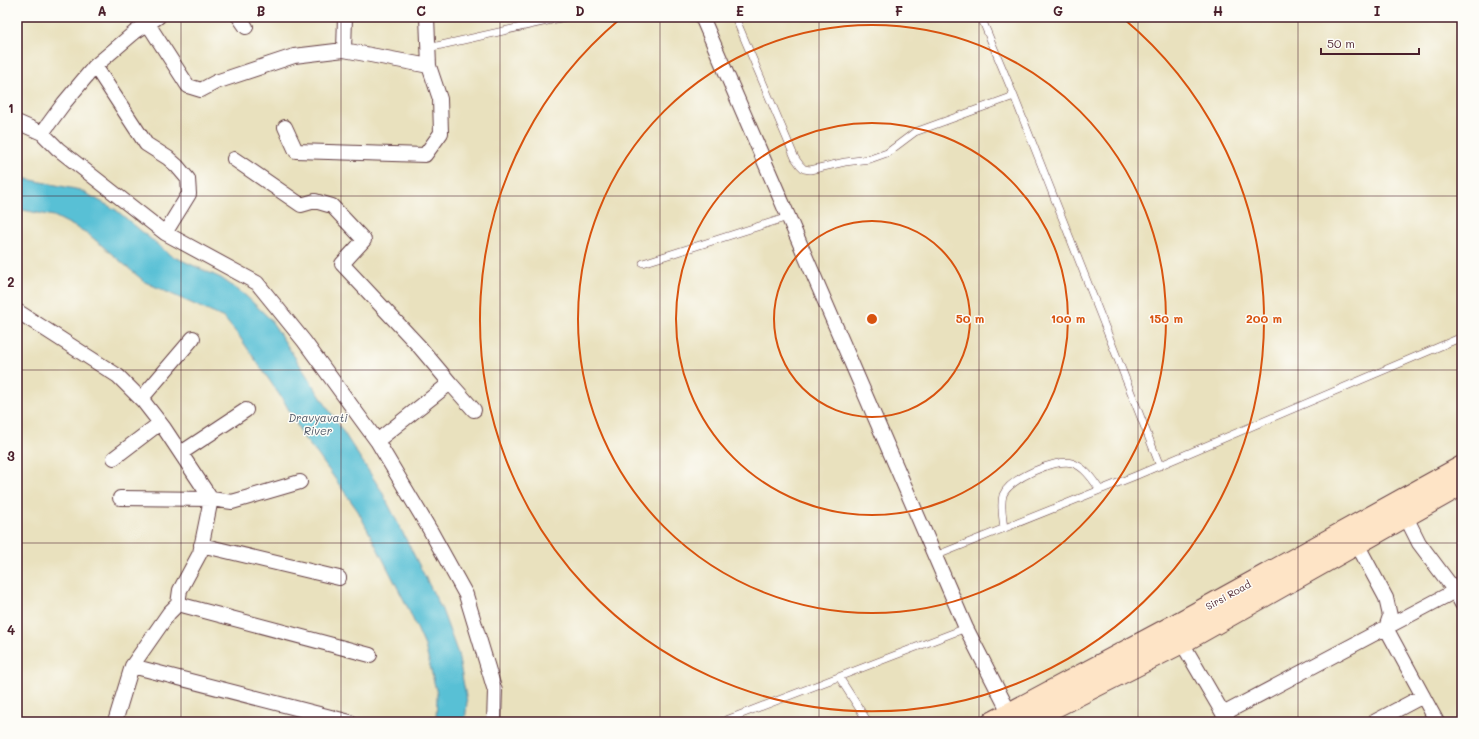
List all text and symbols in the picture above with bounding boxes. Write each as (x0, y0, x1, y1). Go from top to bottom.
text: A (97, 2, 107, 19)
text: B (257, 2, 266, 19)
text: C (416, 2, 426, 19)
text: D (575, 2, 585, 19)
text: E (736, 2, 744, 19)
text: F (895, 2, 903, 19)
text: G (1053, 2, 1063, 19)
text: H (1213, 2, 1223, 19)
text: I (1374, 2, 1381, 19)
scale bar (1321, 30, 1419, 56)
text: 50 m (1327, 35, 1355, 51)
text: 1 (8, 99, 14, 116)
text: 2 (7, 273, 15, 290)
text: 50 m (956, 310, 984, 326)
text: 100 m (1051, 310, 1085, 326)
text: 150 m (1149, 310, 1183, 326)
text: 200 m (1246, 310, 1282, 326)
centre of rings (865, 312, 879, 326)
water label: Dravyavati River (288, 410, 348, 438)
text: 3 (7, 447, 15, 464)
street label: Sirsi Road (1203, 577, 1253, 613)
text: 4 (7, 621, 15, 638)

